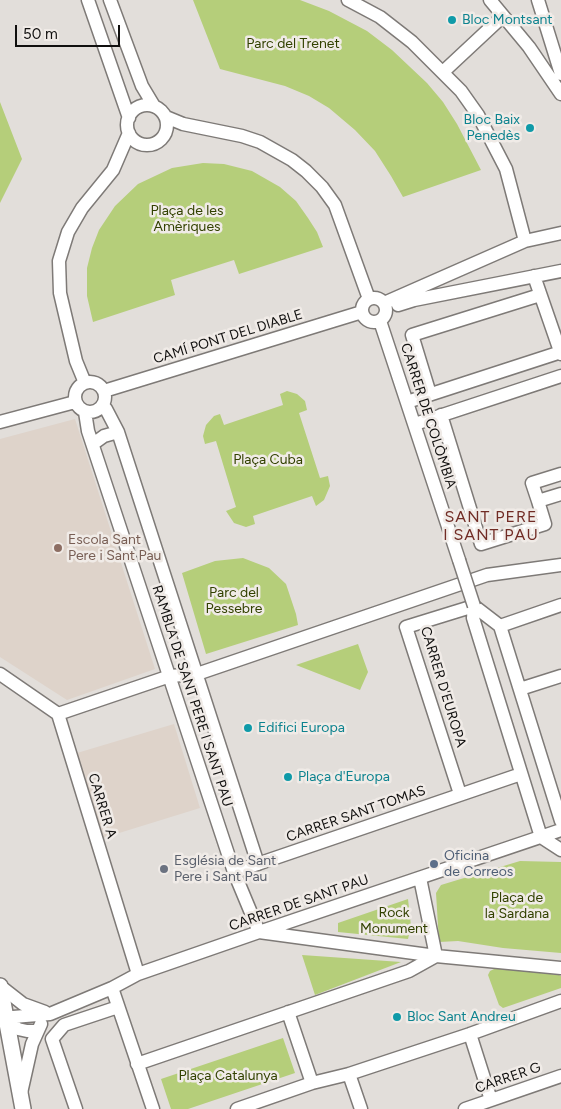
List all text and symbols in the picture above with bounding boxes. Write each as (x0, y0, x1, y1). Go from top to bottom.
place label: Bloc Montsant (462, 12, 553, 28)
marker: Bloc Montsant (446, 14, 458, 26)
scale bar (18, 15, 122, 47)
text: 50 m (23, 25, 58, 43)
park label: Parc del Trenet (246, 36, 340, 52)
place label: Bloc Baix Penedès (464, 112, 520, 144)
marker: Bloc Baix Penedès (524, 122, 536, 134)
park label: Plaça de les Amèriques (150, 203, 224, 236)
street label: CAMÍ PONT DEL DIABLE (151, 306, 305, 368)
street label: CARRER DE COLÒMBIA (397, 341, 459, 491)
park label: Plaça Cuba (233, 452, 303, 468)
district label: SANT PERE I SANT PAU (442, 507, 540, 545)
place label: Escola Sant Pere i Sant Pau (68, 532, 161, 564)
marker: Escola Sant Pere i Sant Pau (52, 542, 64, 554)
street label: RAMBLA DE SANT PERE I SANT PAU (148, 583, 236, 809)
park label: Parc del Pessebre (206, 585, 262, 618)
street label: CARRER D'EUROPA (417, 625, 469, 749)
place label: Edifici Europa (258, 720, 345, 736)
marker: Edifici Europa (242, 722, 254, 734)
place label: Plaça d'Europa (298, 769, 390, 785)
street label: CARRER A (84, 771, 120, 841)
marker: Plaça d'Europa (282, 771, 294, 783)
street label: CARRER SANT TOMAS (284, 782, 428, 846)
place label: Oficina de Correos (444, 848, 513, 880)
place label: Església de Sant Pere i Sant Pau (174, 853, 276, 886)
marker: Oficina de Correos (428, 858, 440, 870)
marker: Església de Sant Pere i Sant Pau (158, 863, 170, 875)
street label: CARRER DE SANT PAU (227, 871, 371, 935)
park label: Plaça de la Sardana (485, 890, 549, 922)
park label: Rock Monument (360, 905, 428, 938)
place label: Bloc Sant Andreu (407, 1009, 516, 1025)
marker: Bloc Sant Andreu (391, 1011, 403, 1023)
street label: CARRER G (473, 1059, 543, 1097)
park label: Plaça Catalunya (178, 1068, 278, 1084)

